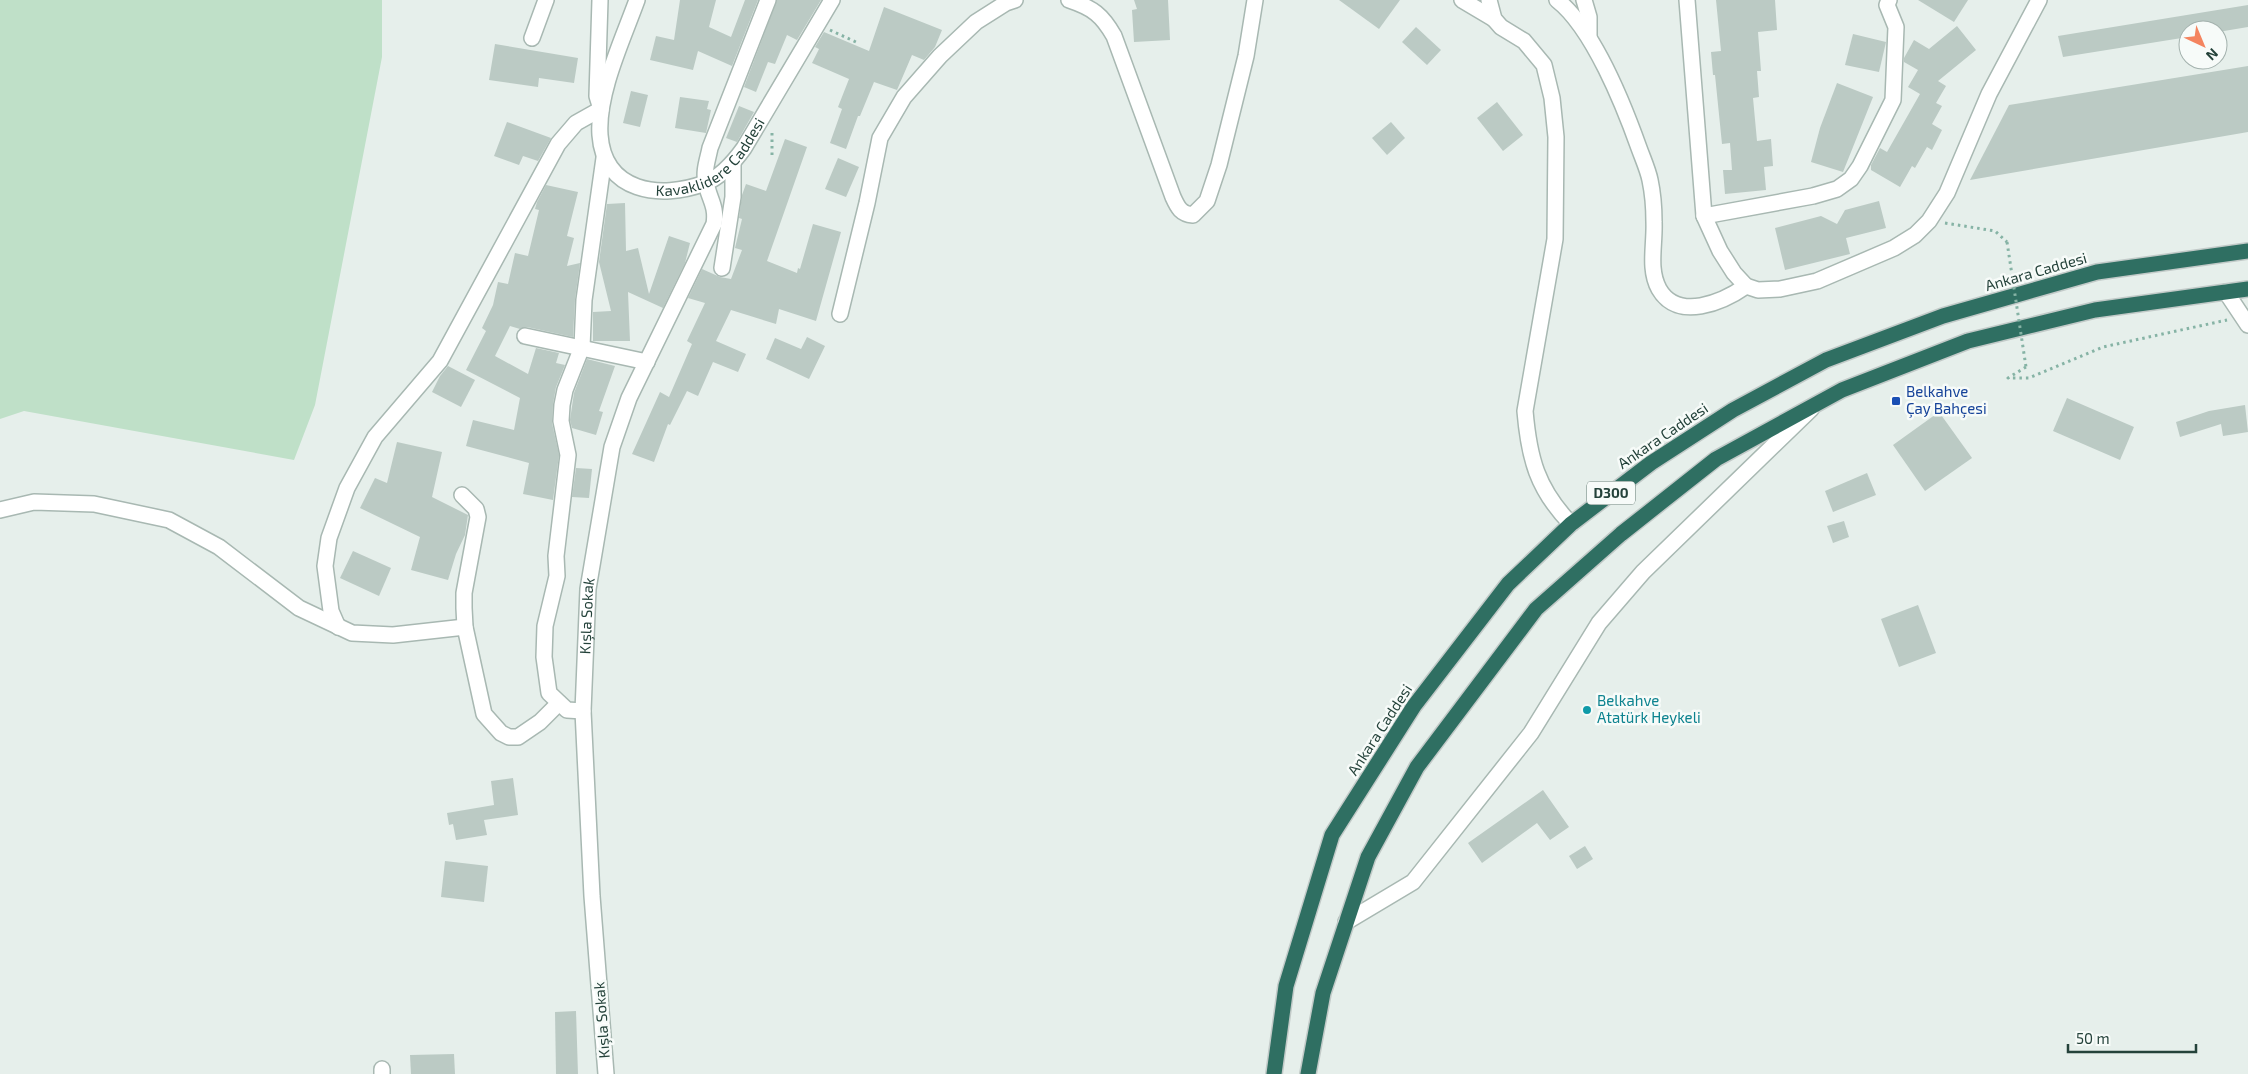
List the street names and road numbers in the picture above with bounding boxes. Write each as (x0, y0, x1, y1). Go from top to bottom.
street label: Kavaklidere Caddesi (655, 114, 768, 199)
street label: Ankara Caddesi (1983, 248, 2089, 294)
street label: Ankara Caddesi (1614, 398, 1711, 472)
road number: D300 (1587, 482, 1635, 504)
street label: Kışla Sokak (575, 576, 598, 655)
street label: Ankara Caddesi (1343, 681, 1415, 778)
street label: Kışla Sokak (589, 981, 614, 1059)

